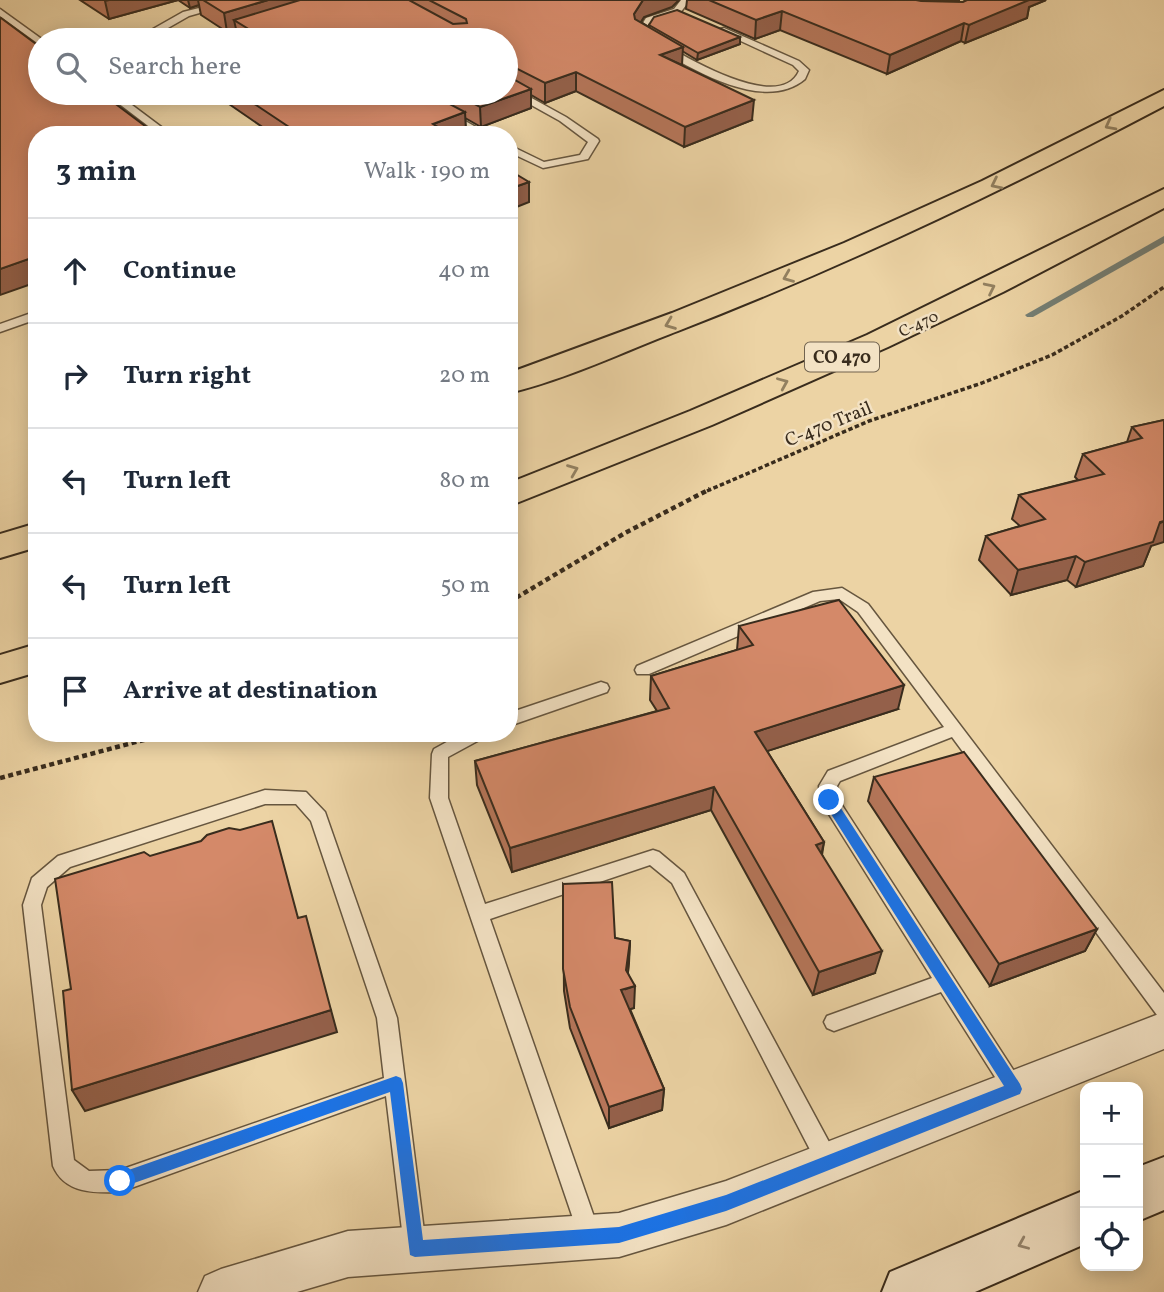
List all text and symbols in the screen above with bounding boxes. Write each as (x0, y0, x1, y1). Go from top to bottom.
search box (28, 28, 518, 105)
icon: search (52, 48, 90, 86)
text: Search here (108, 49, 241, 85)
one-way arrow (1105, 117, 1118, 130)
text: 3 min (56, 151, 137, 193)
text: Walk · 190 m (364, 156, 490, 188)
one-way arrow (991, 176, 1003, 190)
icon: ahead (56, 252, 94, 290)
text: Continue (123, 253, 236, 289)
text: 40 m (438, 255, 490, 287)
one-way arrow (782, 268, 794, 282)
one-way arrow (983, 283, 995, 297)
street label: C-470 (895, 306, 942, 344)
one-way arrow (664, 315, 676, 329)
road number: CO 470 (805, 342, 879, 372)
icon: right (56, 357, 94, 395)
text: Turn right (123, 358, 251, 394)
text: 20 m (439, 360, 490, 392)
one-way arrow (776, 377, 788, 391)
street label: C-470 Trail (781, 395, 877, 454)
icon: left (56, 462, 94, 500)
text: Turn left (123, 463, 231, 499)
one-way arrow (566, 464, 578, 478)
text: 80 m (440, 465, 490, 497)
icon: left (56, 567, 94, 605)
text: Turn left (123, 568, 231, 604)
text: 50 m (441, 570, 490, 602)
icon: arrive (56, 672, 94, 710)
text: Arrive at destination (123, 673, 378, 709)
route end (813, 784, 844, 815)
map controls (1080, 1082, 1143, 1271)
button: + (1080, 1082, 1143, 1145)
button: − (1080, 1145, 1143, 1208)
route start (104, 1165, 135, 1196)
button: locate (1080, 1208, 1143, 1271)
one-way arrow (1017, 1236, 1030, 1250)

